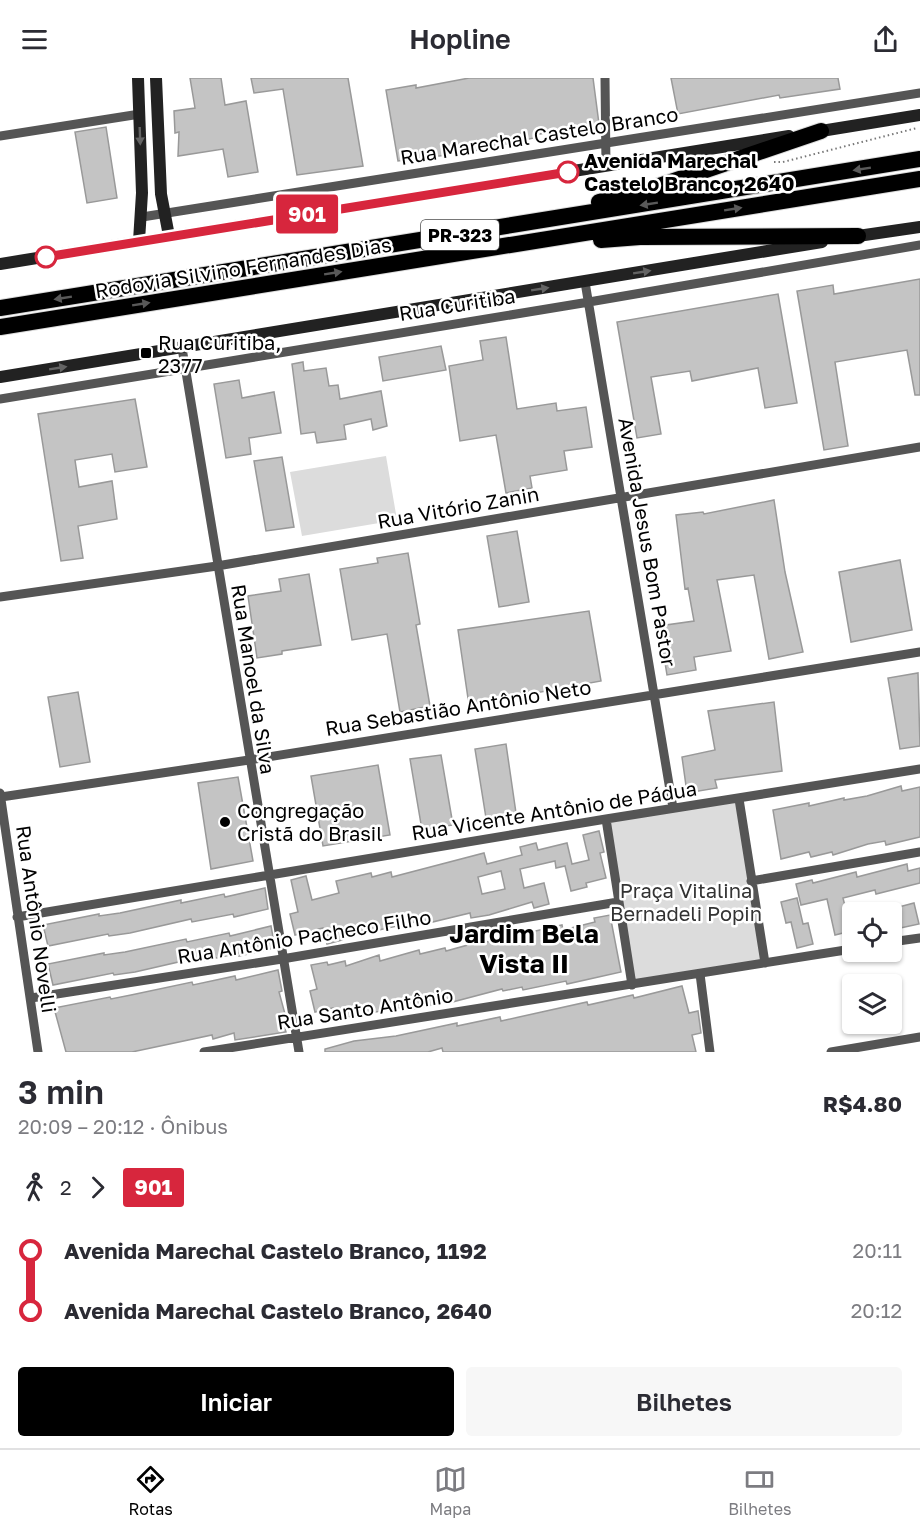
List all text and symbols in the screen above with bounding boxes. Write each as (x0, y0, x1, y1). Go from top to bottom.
icon: menu (18, 23, 51, 56)
text: Hopline (409, 23, 511, 55)
icon: share (869, 23, 902, 56)
street label: Rua Marechal Castelo Branco (398, 101, 680, 169)
one-way arrow (135, 127, 145, 146)
place label: Avenida Marechal Castelo Branco, 2640 (584, 148, 795, 195)
marker: Avenida Marechal Castelo Branco, 2640 (557, 161, 579, 183)
one-way arrow (853, 164, 872, 173)
line badge: 901 (272, 194, 342, 234)
one-way arrow (639, 199, 658, 208)
text: 901 (288, 201, 326, 227)
one-way arrow (724, 204, 743, 213)
road number: PR-323 (421, 220, 499, 250)
street label: Rodovia Silvino Fernandes Dias (93, 232, 393, 302)
unlabelled marker (35, 246, 57, 268)
one-way arrow (633, 267, 652, 276)
one-way arrow (324, 269, 343, 278)
street label: Rua Curitiba (397, 283, 517, 325)
one-way arrow (531, 284, 550, 293)
one-way arrow (53, 294, 72, 303)
one-way arrow (131, 300, 150, 309)
place label: Rua Curitiba, 2377 (158, 330, 281, 377)
marker: Rua Curitiba, 2377 (139, 346, 153, 360)
one-way arrow (48, 363, 67, 372)
street label: Avenida Jesus Bom Pastor (614, 416, 682, 669)
street label: Rua Vitório Zanin (375, 481, 541, 533)
street label: Rua Manoel da Silva (227, 582, 281, 776)
street label: Rua Sebastião Antônio Neto (323, 674, 593, 740)
street label: Rua Vicente Antônio de Pádua (410, 776, 698, 844)
place label: Congregação Cristã do Brasil (237, 798, 383, 845)
marker: Congregação Cristã do Brasil (218, 815, 232, 829)
street label: Rua Antônio Novelli (12, 824, 62, 1014)
park label: Praça Vitalina Bernadeli Popin (610, 878, 762, 925)
map controls (842, 902, 902, 1034)
button: locate (842, 902, 902, 962)
street label: Rua Antônio Pacheco Filho (175, 904, 433, 968)
district label: Jardim Bela Vista II (449, 918, 599, 979)
button: layers (842, 974, 902, 1034)
street label: Rua Santo Antônio (275, 982, 455, 1034)
text: 3 min (18, 1072, 104, 1111)
text: R$4.80 (823, 1090, 902, 1117)
text: 20:09 – 20:12 · Ônibus (18, 1114, 228, 1138)
icon: walk (18, 1171, 51, 1204)
icon: forward (81, 1171, 114, 1204)
text: 901 (135, 1174, 172, 1200)
text: 2 (60, 1175, 72, 1199)
text: Avenida Marechal Castelo Branco, 1192 (64, 1237, 487, 1264)
text: 20:11 (853, 1238, 902, 1262)
text: Avenida Marechal Castelo Branco, 2640 (64, 1297, 492, 1324)
text: 20:12 (851, 1298, 902, 1322)
button: Iniciar (18, 1367, 454, 1436)
button: Bilhetes (466, 1367, 902, 1436)
tab: Rotas (128, 1463, 173, 1519)
tab: Mapa (430, 1463, 471, 1519)
tab: Bilhetes (728, 1463, 792, 1519)

